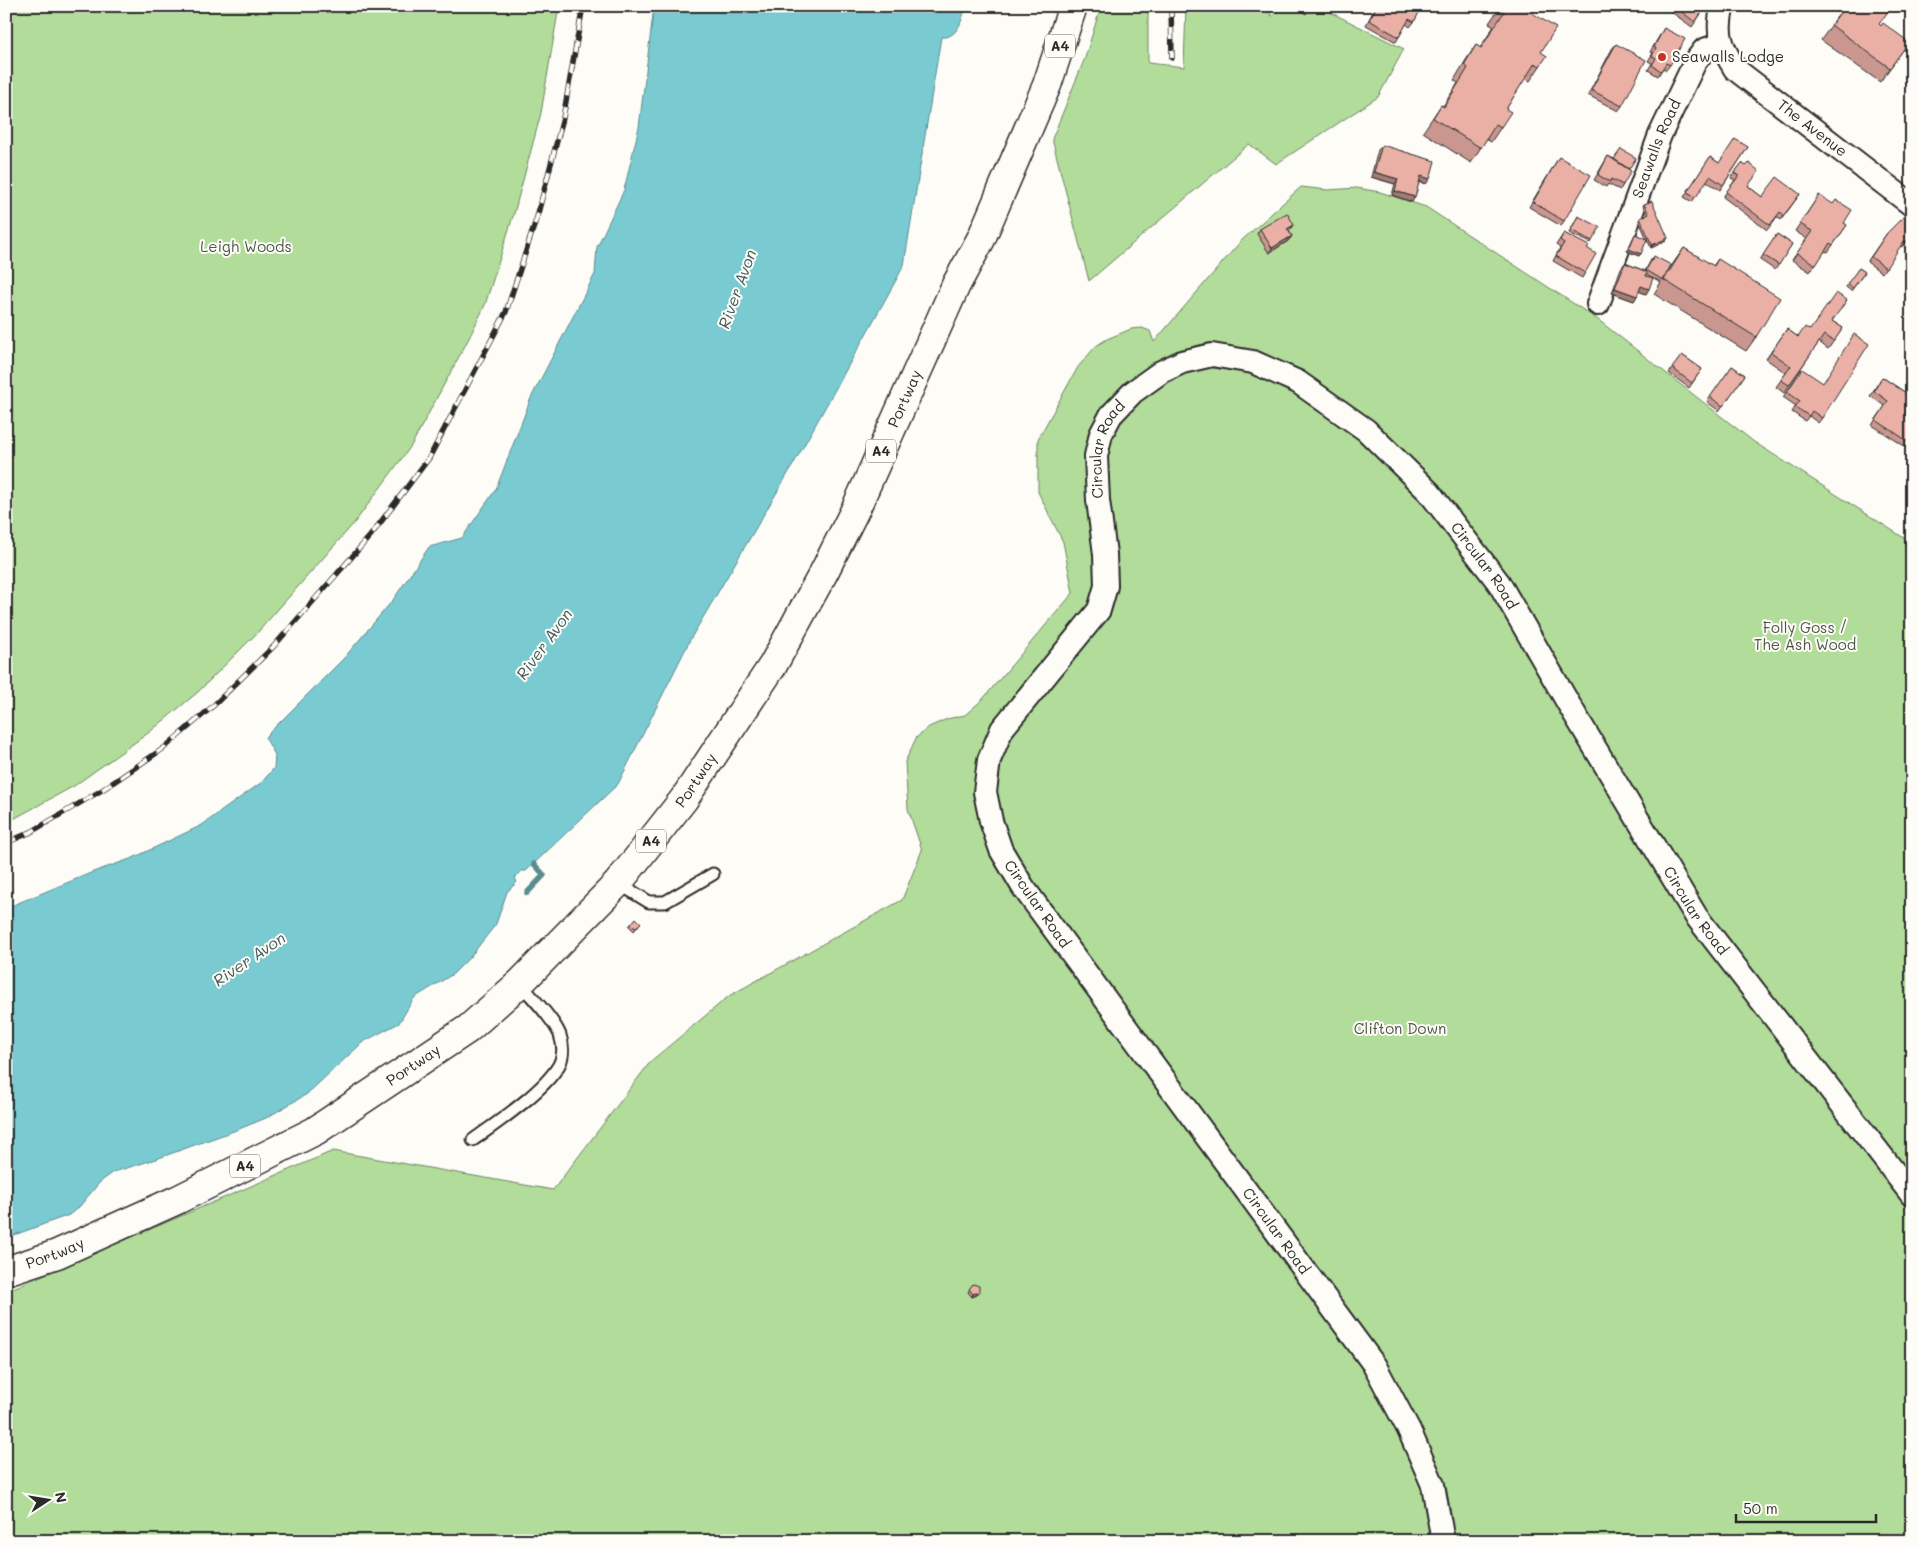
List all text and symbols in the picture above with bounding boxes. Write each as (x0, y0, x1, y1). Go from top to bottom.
road number: A4 (1045, 34, 1075, 58)
place label: Seawalls Lodge (1672, 46, 1784, 66)
marker: Seawalls Lodge (1656, 51, 1668, 63)
street label: The Avenue (1774, 94, 1852, 161)
street label: Seawalls Road (1627, 95, 1685, 201)
park label: Leigh Woods (200, 236, 292, 256)
water label: River Avon (712, 246, 761, 331)
street label: Portway (882, 366, 926, 430)
street label: Circular Road (1085, 396, 1129, 499)
road number: A4 (866, 440, 896, 462)
street label: Circular Road (1447, 518, 1523, 612)
water label: River Avon (511, 604, 577, 683)
park label: Folly Goss / The Ash Wood (1754, 617, 1856, 654)
street label: Portway (670, 749, 721, 811)
road number: A4 (636, 829, 666, 852)
street label: Circular Road (1000, 856, 1075, 951)
street label: Circular Road (1659, 862, 1733, 959)
water label: River Avon (208, 927, 289, 990)
park label: Clifton Down (1354, 1018, 1446, 1038)
street label: Portway (382, 1039, 444, 1090)
road number: A4 (230, 1154, 260, 1178)
street label: Circular Road (1239, 1183, 1315, 1278)
street label: Portway (23, 1232, 87, 1273)
north arrow (22, 1474, 72, 1524)
text: N (51, 1490, 72, 1504)
scale bar (1736, 1492, 1876, 1524)
text: 50 m (1743, 1498, 1778, 1518)

